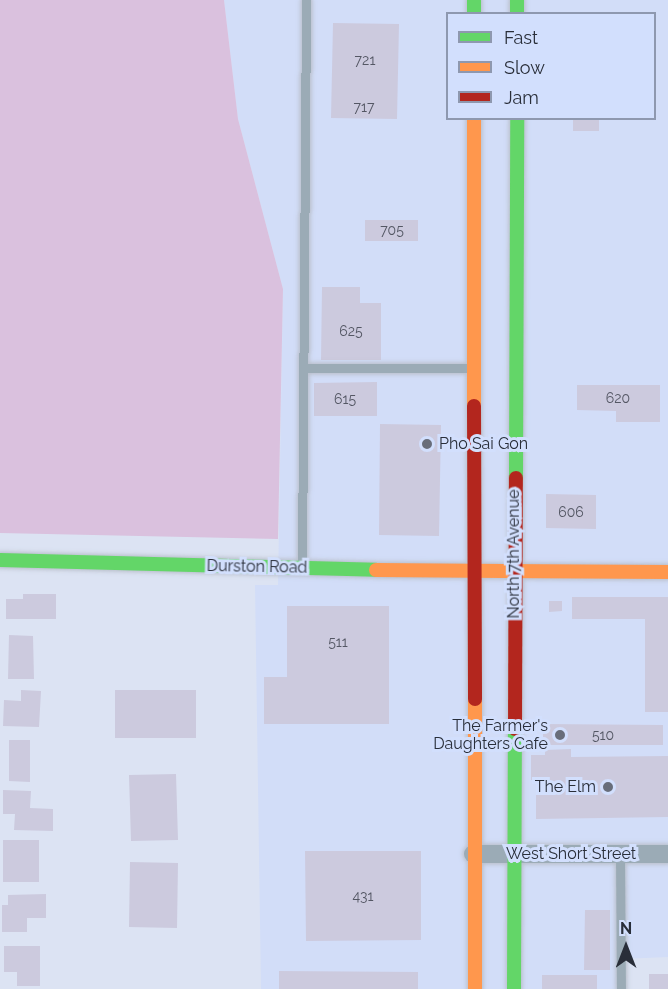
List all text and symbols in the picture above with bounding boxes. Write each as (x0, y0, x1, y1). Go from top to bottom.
legend (446, 12, 656, 120)
text: Fast (504, 27, 538, 48)
house number: 721 (355, 52, 375, 68)
text: Slow (504, 57, 545, 78)
text: Jam (504, 87, 539, 108)
house number: 717 (354, 99, 374, 115)
house number: 705 (380, 222, 404, 238)
house number: 625 (339, 323, 363, 339)
house number: 620 (606, 390, 630, 406)
house number: 615 (334, 391, 356, 407)
place label: Pho Sai Gon (439, 434, 528, 454)
marker: Pho Sai Gon (420, 437, 434, 451)
street label: North 7th Avenue (504, 489, 524, 619)
house number: 606 (558, 504, 584, 520)
street label: Durston Road (206, 557, 308, 577)
house number: 511 (328, 634, 348, 650)
place label: The Farmer's Daughters Cafe (433, 716, 548, 754)
house number: 510 (592, 727, 614, 743)
marker: The Farmer's Daughters Cafe (553, 728, 567, 742)
place label: The Elm (535, 777, 596, 797)
marker: The Elm (601, 780, 615, 794)
street label: West Short Street (506, 844, 636, 864)
house number: 431 (352, 888, 374, 904)
north arrow (596, 917, 656, 977)
text: N (620, 919, 632, 938)

